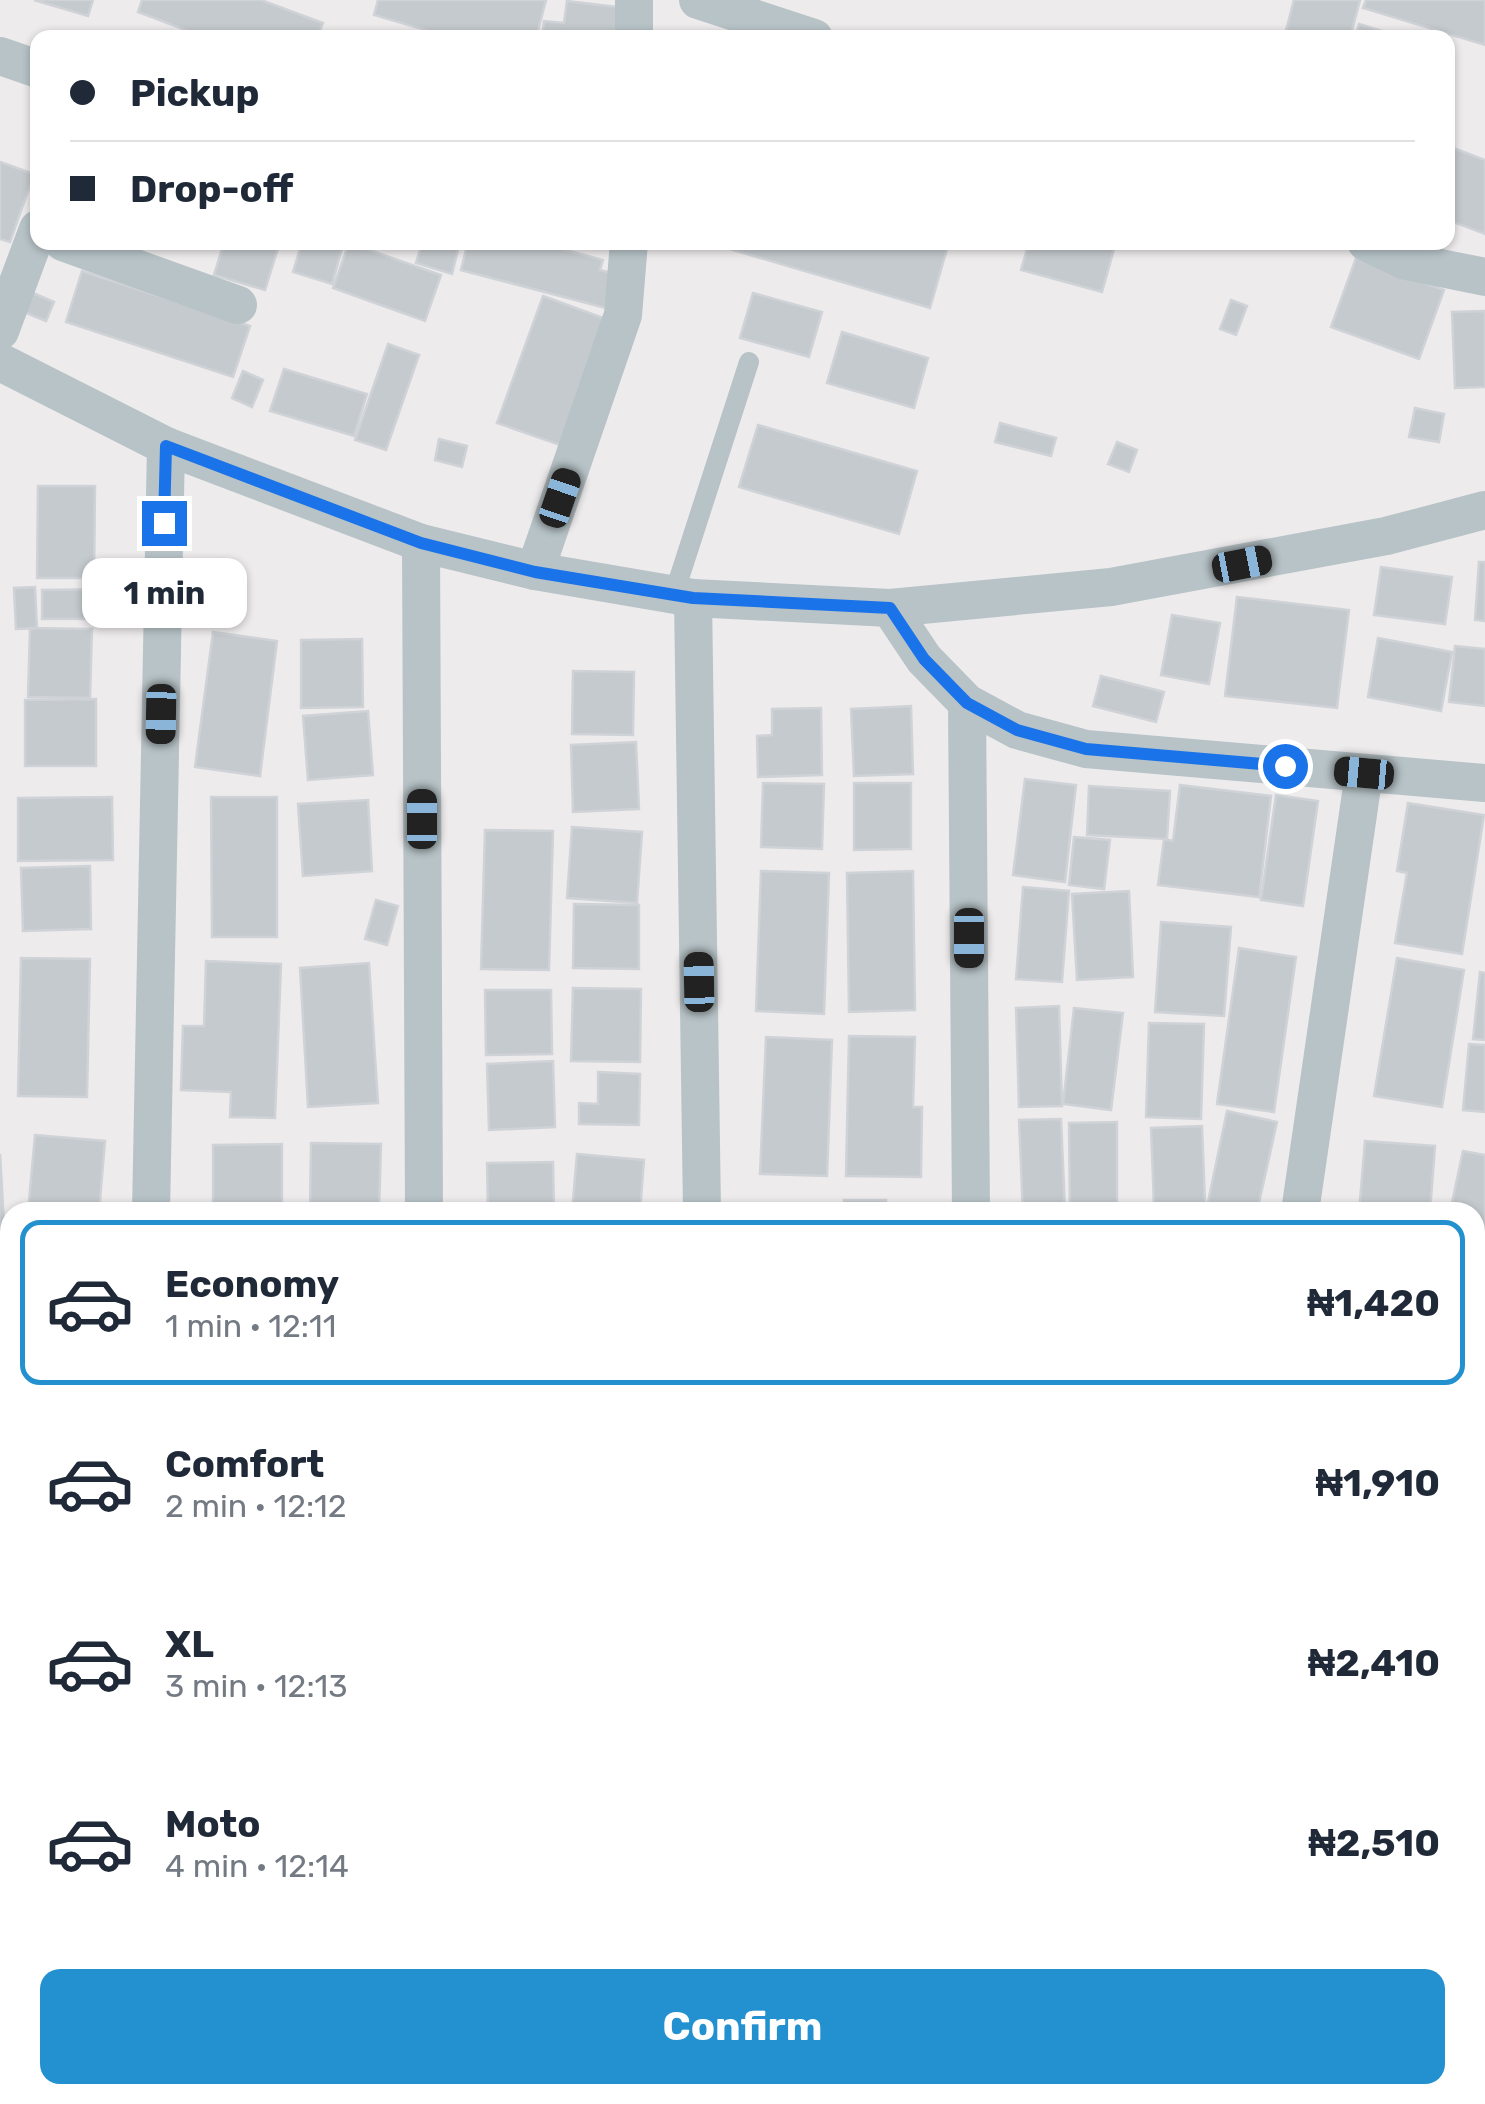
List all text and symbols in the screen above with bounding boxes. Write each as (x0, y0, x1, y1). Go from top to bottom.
text: Pickup (130, 70, 259, 116)
text: Drop-off (130, 166, 293, 212)
car (536, 465, 584, 531)
route end (142, 501, 187, 546)
car (1210, 544, 1274, 584)
callout: 1 min (81, 558, 246, 628)
text: 1 min (124, 574, 205, 612)
car (145, 684, 177, 744)
route start (1263, 744, 1308, 789)
car (1333, 755, 1395, 791)
car (407, 789, 437, 849)
car (954, 908, 984, 968)
car (683, 952, 715, 1012)
icon: car (45, 1258, 135, 1348)
text: Economy (165, 1261, 339, 1307)
text: ₦1,420 (1307, 1280, 1440, 1326)
text: 1 min · 12:11 (165, 1307, 336, 1345)
icon: car (45, 1438, 135, 1528)
text: Comfort (165, 1441, 324, 1487)
text: ₦1,910 (1316, 1460, 1440, 1506)
text: 2 min · 12:12 (165, 1487, 347, 1525)
icon: car (45, 1618, 135, 1708)
text: XL (165, 1621, 214, 1667)
text: ₦2,410 (1308, 1640, 1440, 1686)
text: 3 min · 12:13 (165, 1667, 348, 1705)
icon: car (45, 1798, 135, 1888)
text: Moto (165, 1801, 261, 1847)
text: ₦2,510 (1308, 1820, 1440, 1866)
text: 4 min · 12:14 (165, 1847, 349, 1885)
button: Confirm (40, 1969, 1445, 2084)

